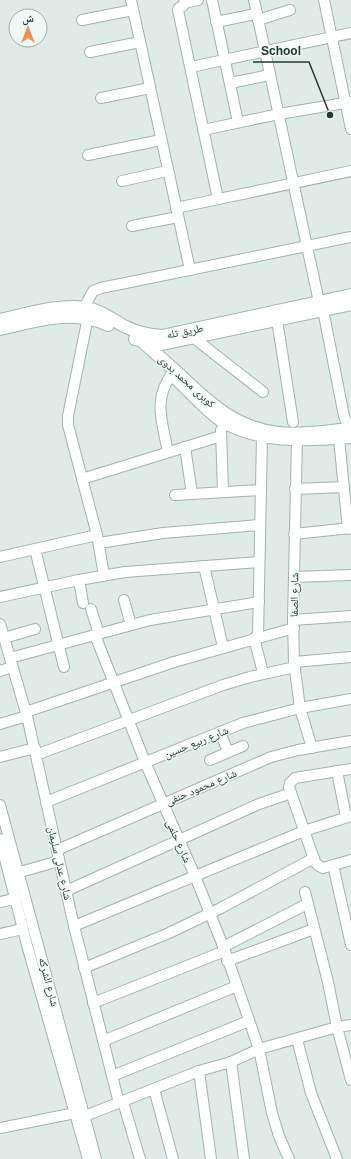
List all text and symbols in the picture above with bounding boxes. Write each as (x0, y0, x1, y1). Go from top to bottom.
north arrow (8, 8, 48, 48)
text: ش (22, 12, 34, 26)
callout: School (253, 38, 309, 62)
text: School (261, 44, 301, 58)
street label: طريق تله (166, 322, 205, 341)
street label: كوبرى محمد بدوى (155, 352, 218, 411)
street label: شارع الصفا (288, 573, 301, 617)
street label: شارع ربيع حسين (162, 724, 230, 761)
street label: شارع محمود حنفى (164, 767, 239, 808)
street label: شارع حلمى (163, 818, 194, 865)
street label: شارع عدلى سليمان (45, 825, 74, 901)
street label: شارع الشركه (36, 956, 61, 1008)

